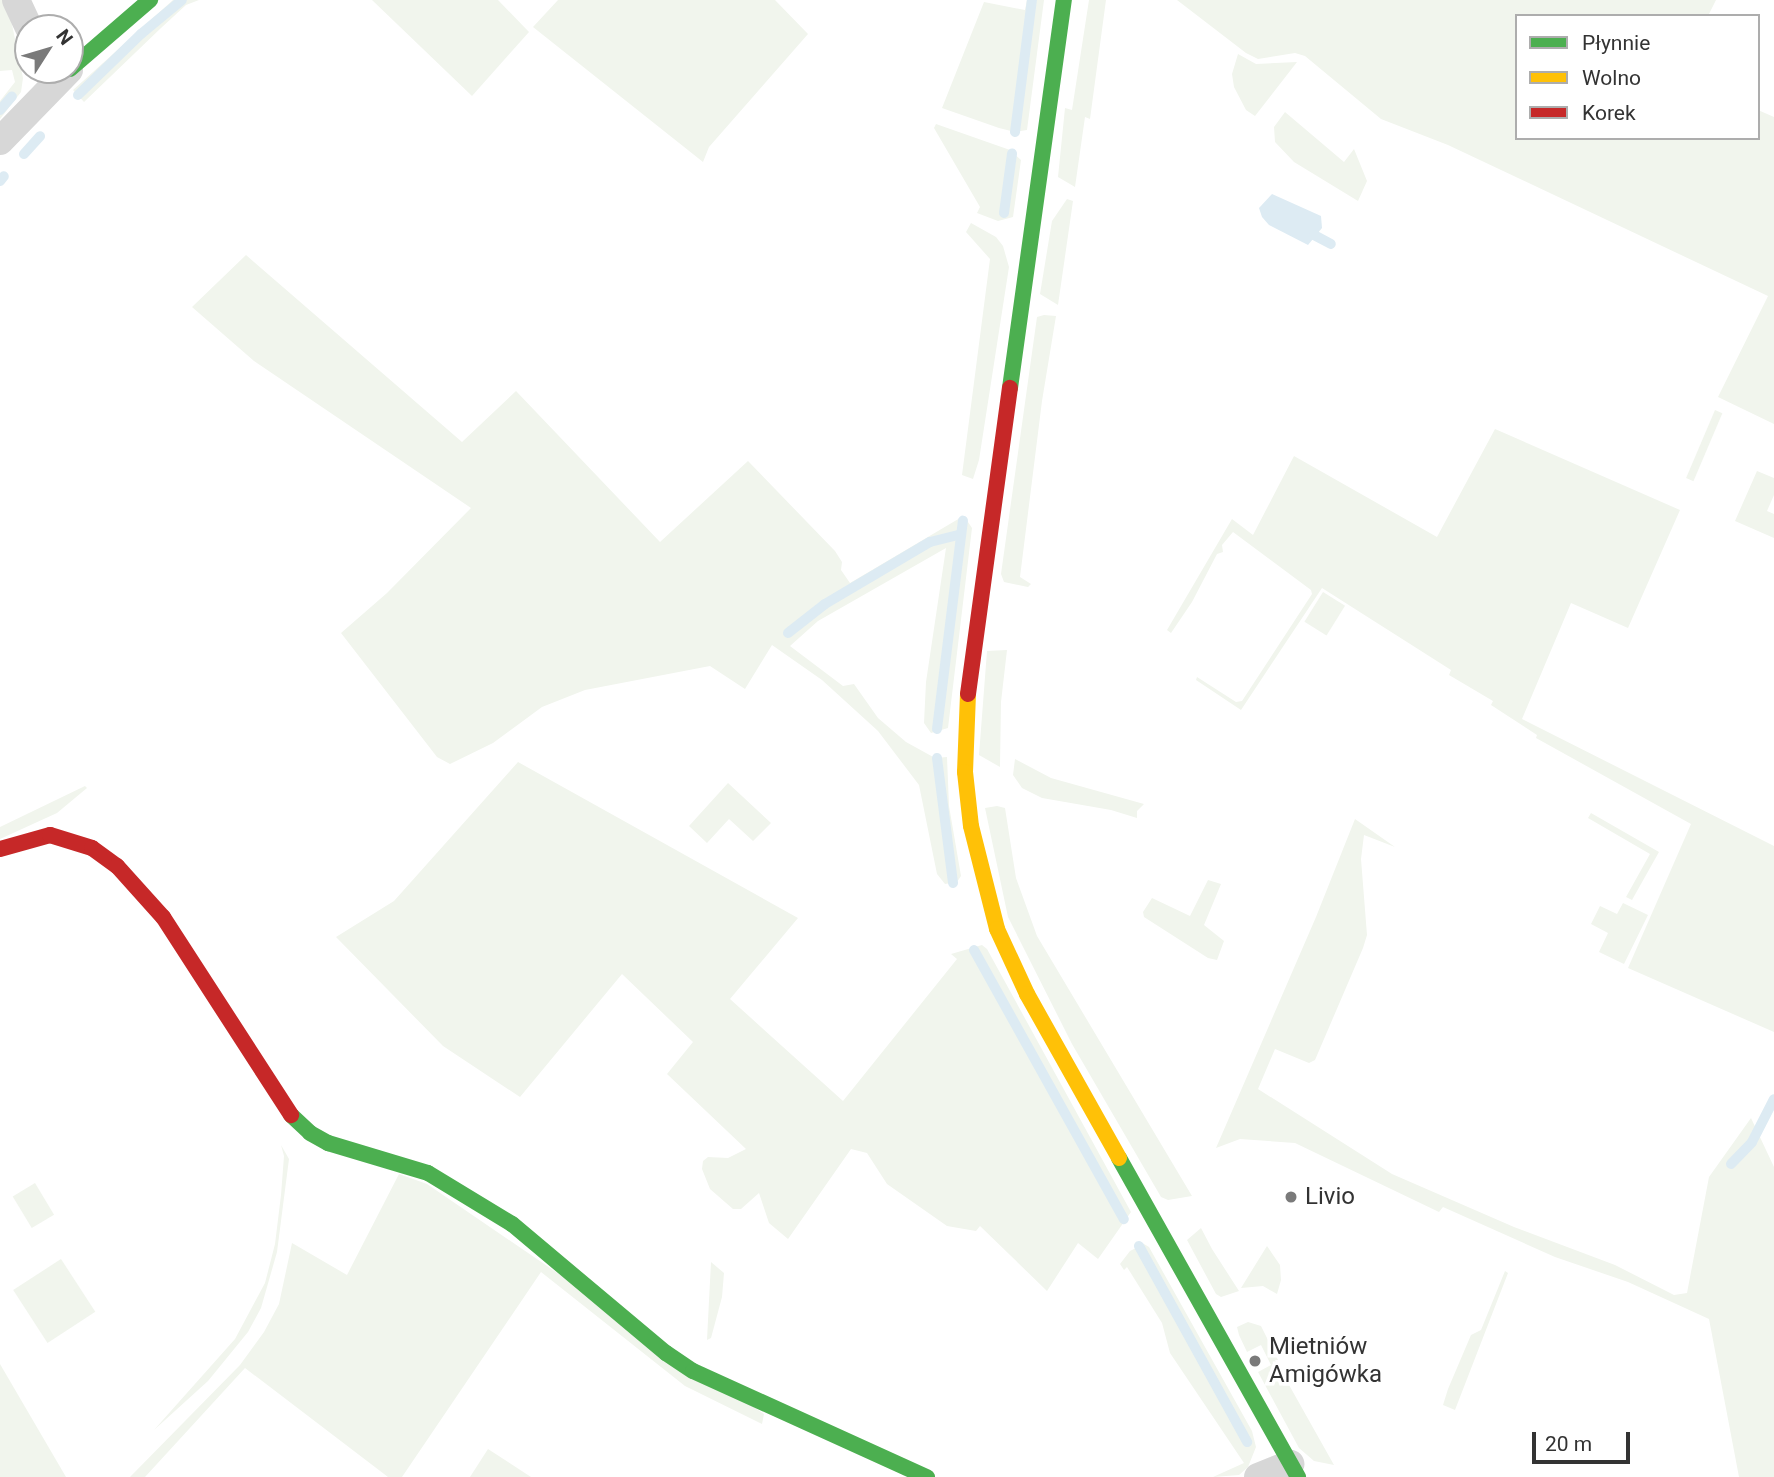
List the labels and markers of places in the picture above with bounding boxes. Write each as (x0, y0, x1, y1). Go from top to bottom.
place label: Livio (1305, 1183, 1355, 1211)
marker: Livio (1283, 1189, 1299, 1205)
place label: Mietniów Amigówka (1269, 1333, 1382, 1389)
marker: Mietniów Amigówka (1247, 1353, 1263, 1369)

